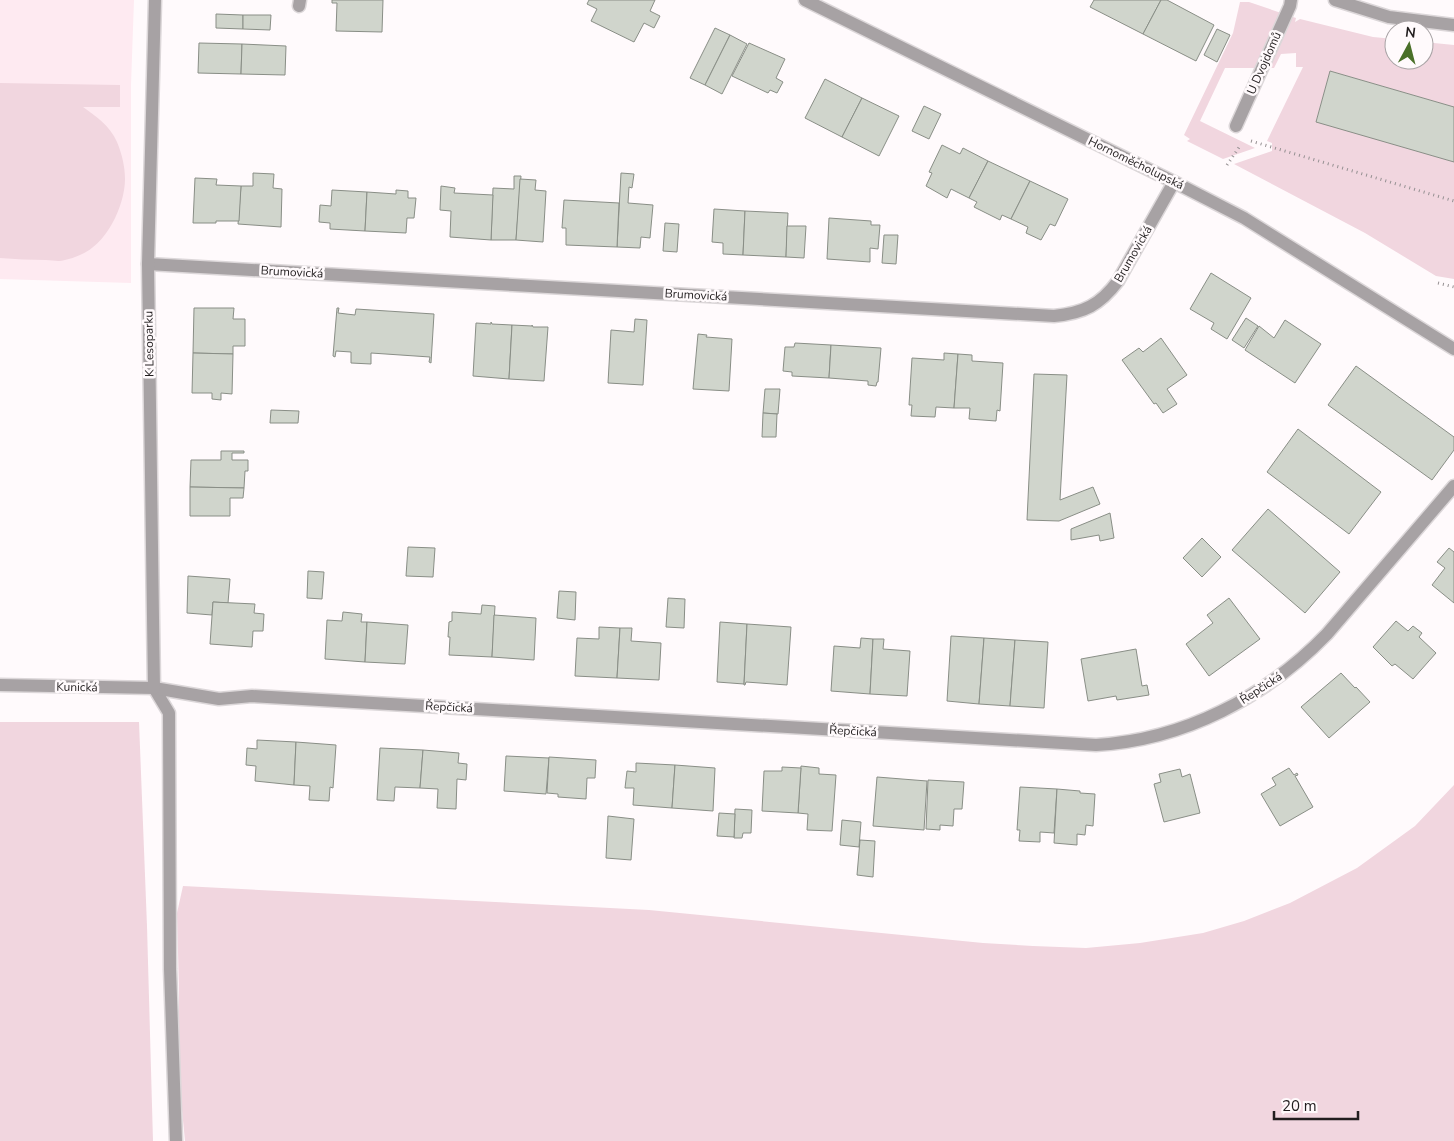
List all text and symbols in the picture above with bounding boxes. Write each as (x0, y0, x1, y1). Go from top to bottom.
north arrow (1384, 20, 1434, 70)
text: N (1404, 23, 1417, 43)
street label: U Dvojdomů (1243, 29, 1285, 97)
street label: Hornoměcholupská (1085, 133, 1187, 193)
street label: Brumovická (1110, 223, 1156, 285)
street label: Brumovická (260, 262, 324, 282)
street label: Brumovická (664, 285, 728, 305)
street label: K Lesoparku (140, 311, 158, 377)
street label: Řepčická (1237, 668, 1285, 708)
street label: Kunická (56, 679, 98, 695)
street label: Řepčická (425, 698, 473, 716)
street label: Řepčická (829, 722, 877, 740)
scale bar (1274, 1088, 1358, 1120)
text: 20 m (1282, 1096, 1317, 1116)

